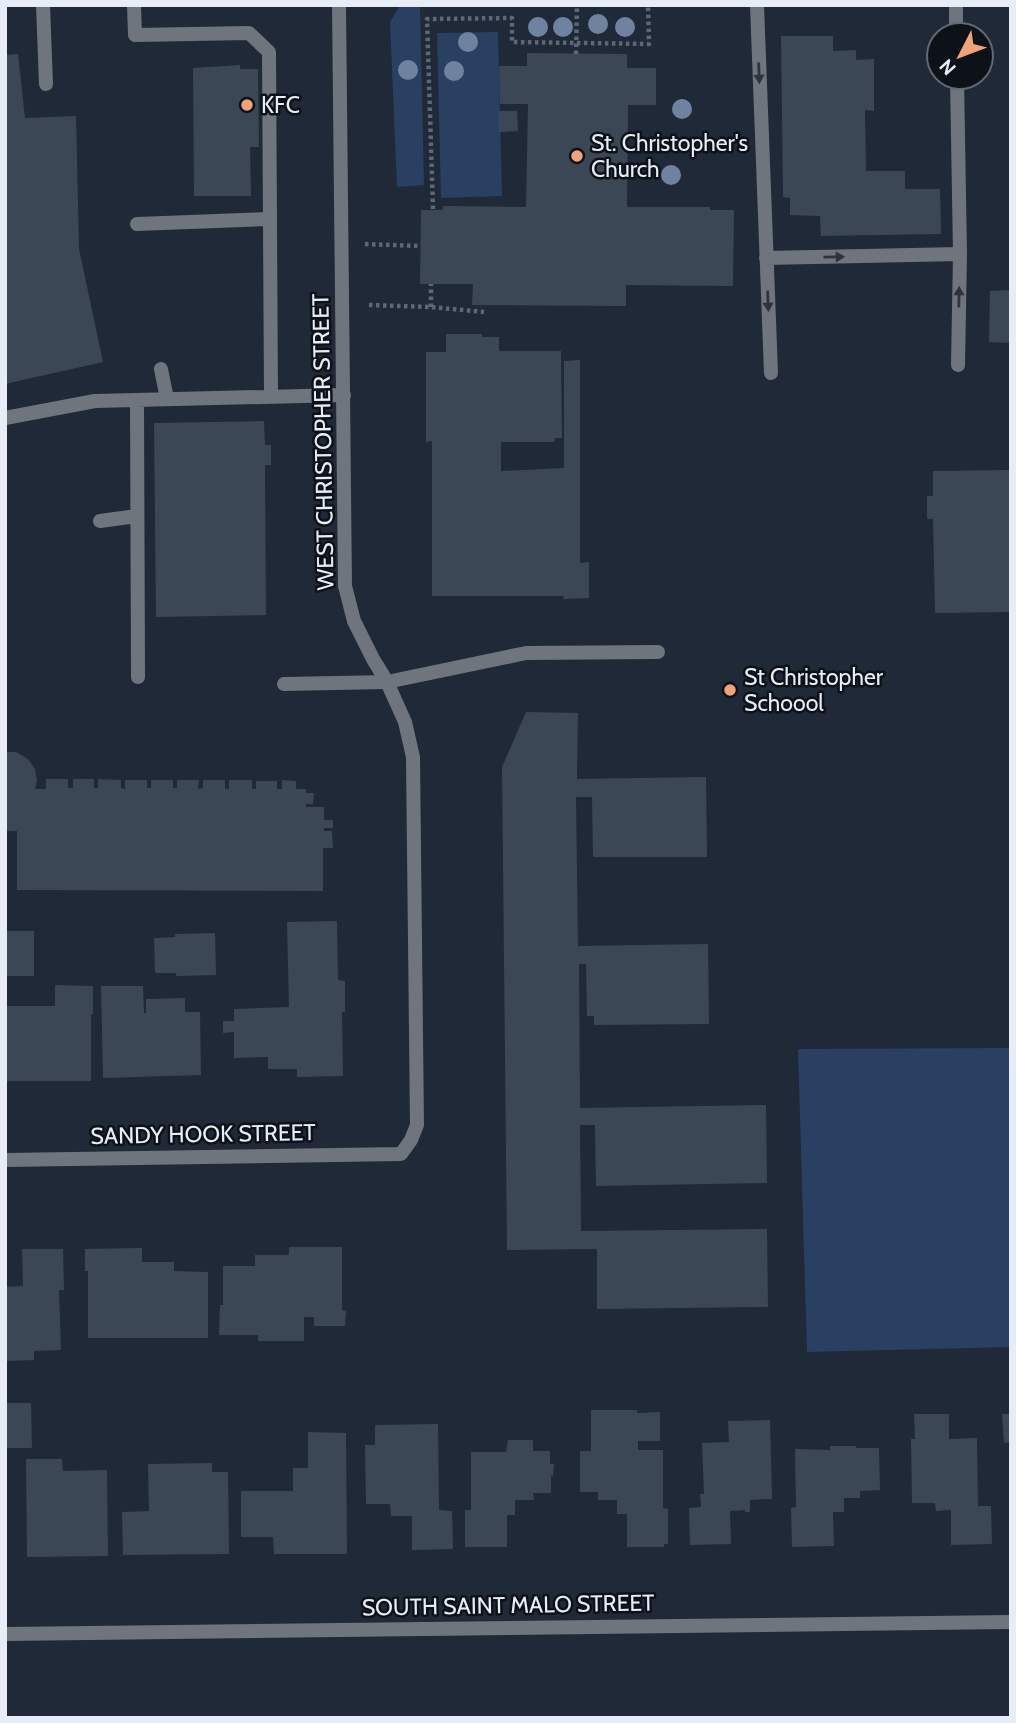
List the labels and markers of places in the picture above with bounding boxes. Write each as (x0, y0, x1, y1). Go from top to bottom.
place label: KFC (261, 91, 300, 119)
marker: KFC (239, 97, 255, 113)
place label: St. Christopher's Church (591, 129, 748, 183)
marker: St. Christopher's Church (569, 148, 585, 164)
place label: St Christopher Schoool (744, 663, 884, 717)
marker: St Christopher Schoool (722, 682, 738, 698)

